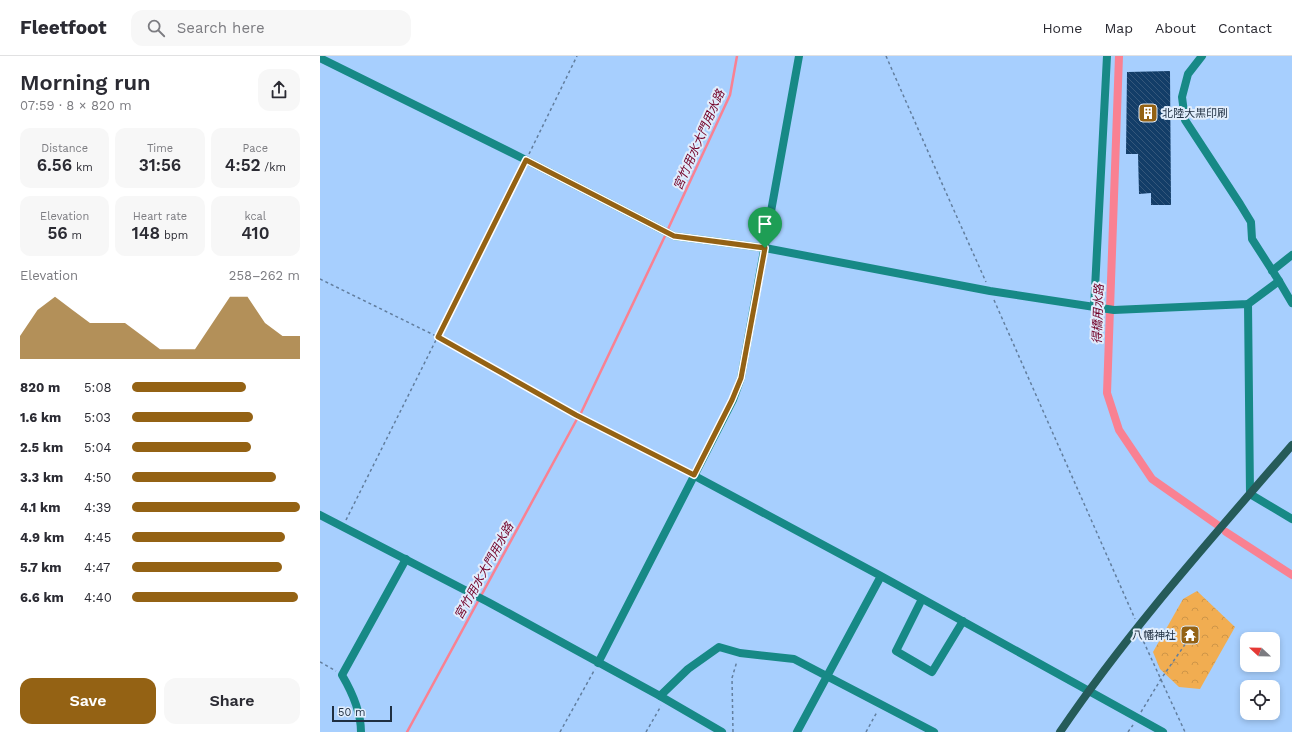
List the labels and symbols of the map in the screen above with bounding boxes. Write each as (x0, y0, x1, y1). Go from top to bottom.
water label: 宮竹用水大門用水路 (671, 87, 728, 192)
building icon: 北陸大黒印刷 (1137, 102, 1159, 124)
place label: 北陸大黒印刷 (1162, 107, 1228, 120)
pin (748, 207, 782, 248)
water label: 得橋用水路 (1090, 283, 1106, 344)
water label: 宮竹用水大門用水路 (452, 520, 517, 622)
temple icon: 八幡神社 (1179, 624, 1201, 646)
place label: 八幡神社 (1132, 629, 1176, 642)
north arrow (1240, 632, 1280, 672)
scale bar (332, 704, 392, 723)

